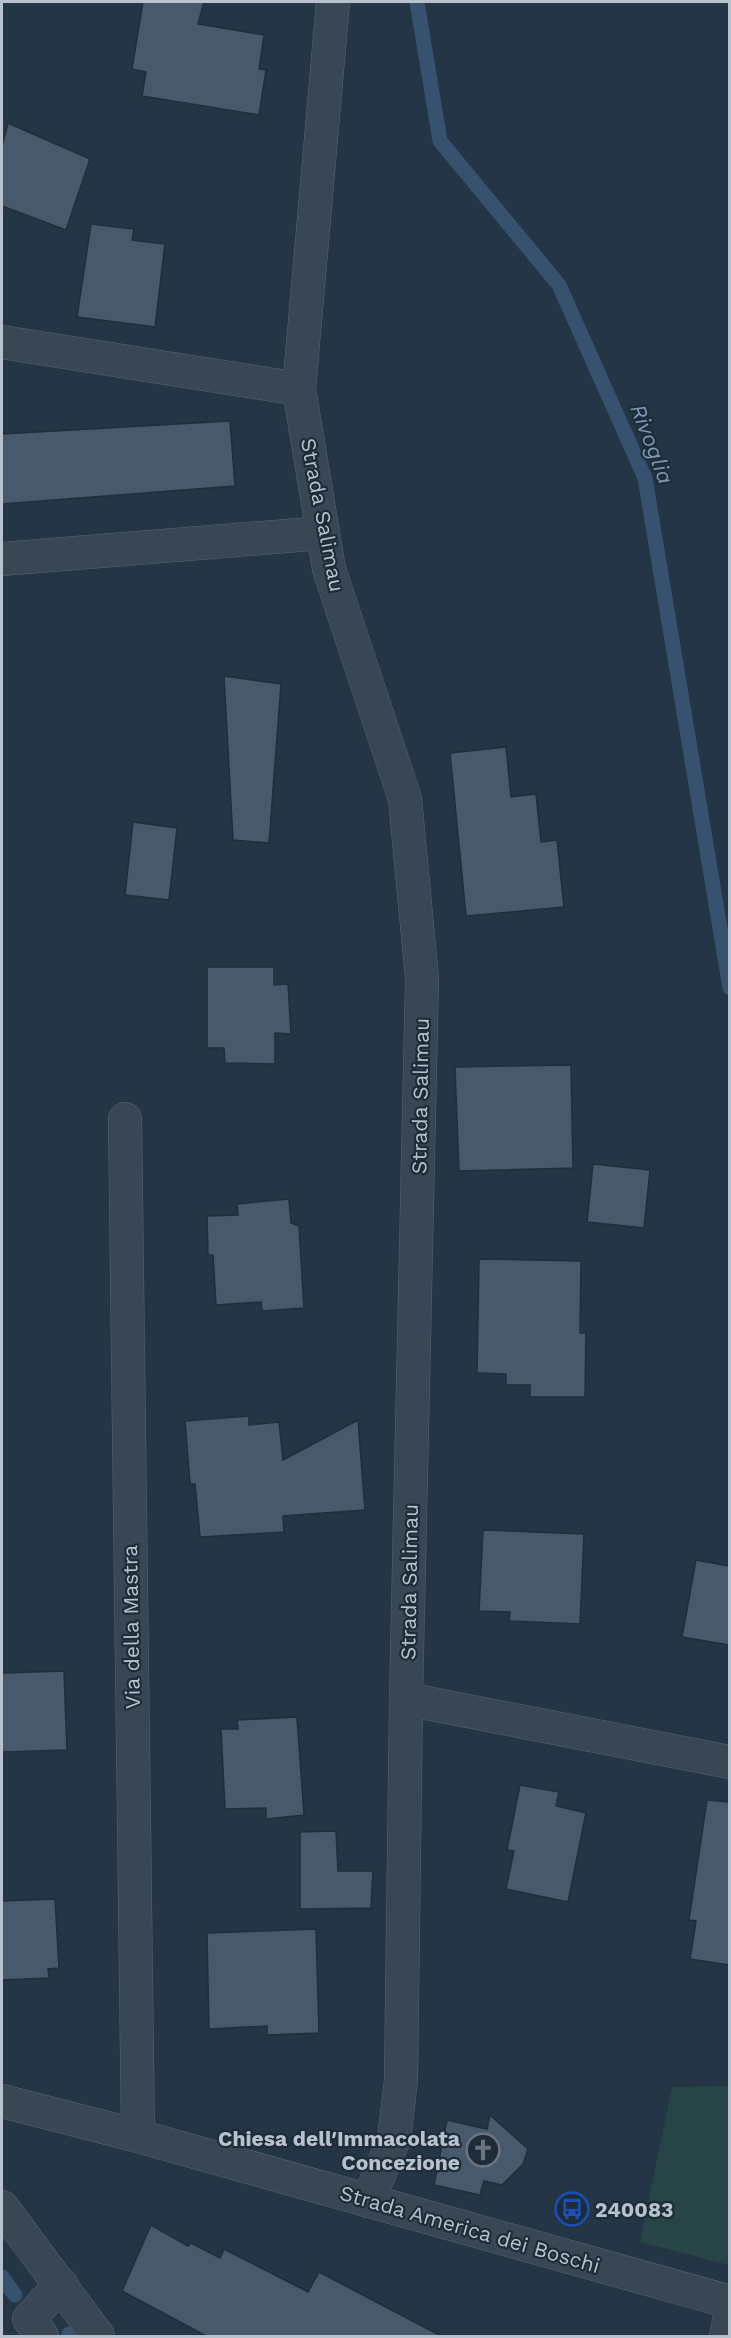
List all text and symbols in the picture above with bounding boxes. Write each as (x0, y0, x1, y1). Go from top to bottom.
water label: Rivoglia (625, 401, 679, 487)
street label: Strada Salimau (296, 436, 350, 594)
street label: Strada Salimau (406, 1018, 434, 1174)
street label: Strada Salimau (395, 1504, 423, 1660)
street label: Via della Mastra (117, 1545, 145, 1709)
place label: Chiesa dell′Immacolata Concezione (218, 2126, 461, 2175)
church icon: Chiesa dell′Immacolata Concezione (465, 2132, 501, 2168)
street label: Strada America dei Boschi (337, 2180, 603, 2278)
bus stop icon: 240083 (554, 2191, 590, 2227)
place label: 240083 (595, 2197, 673, 2222)

